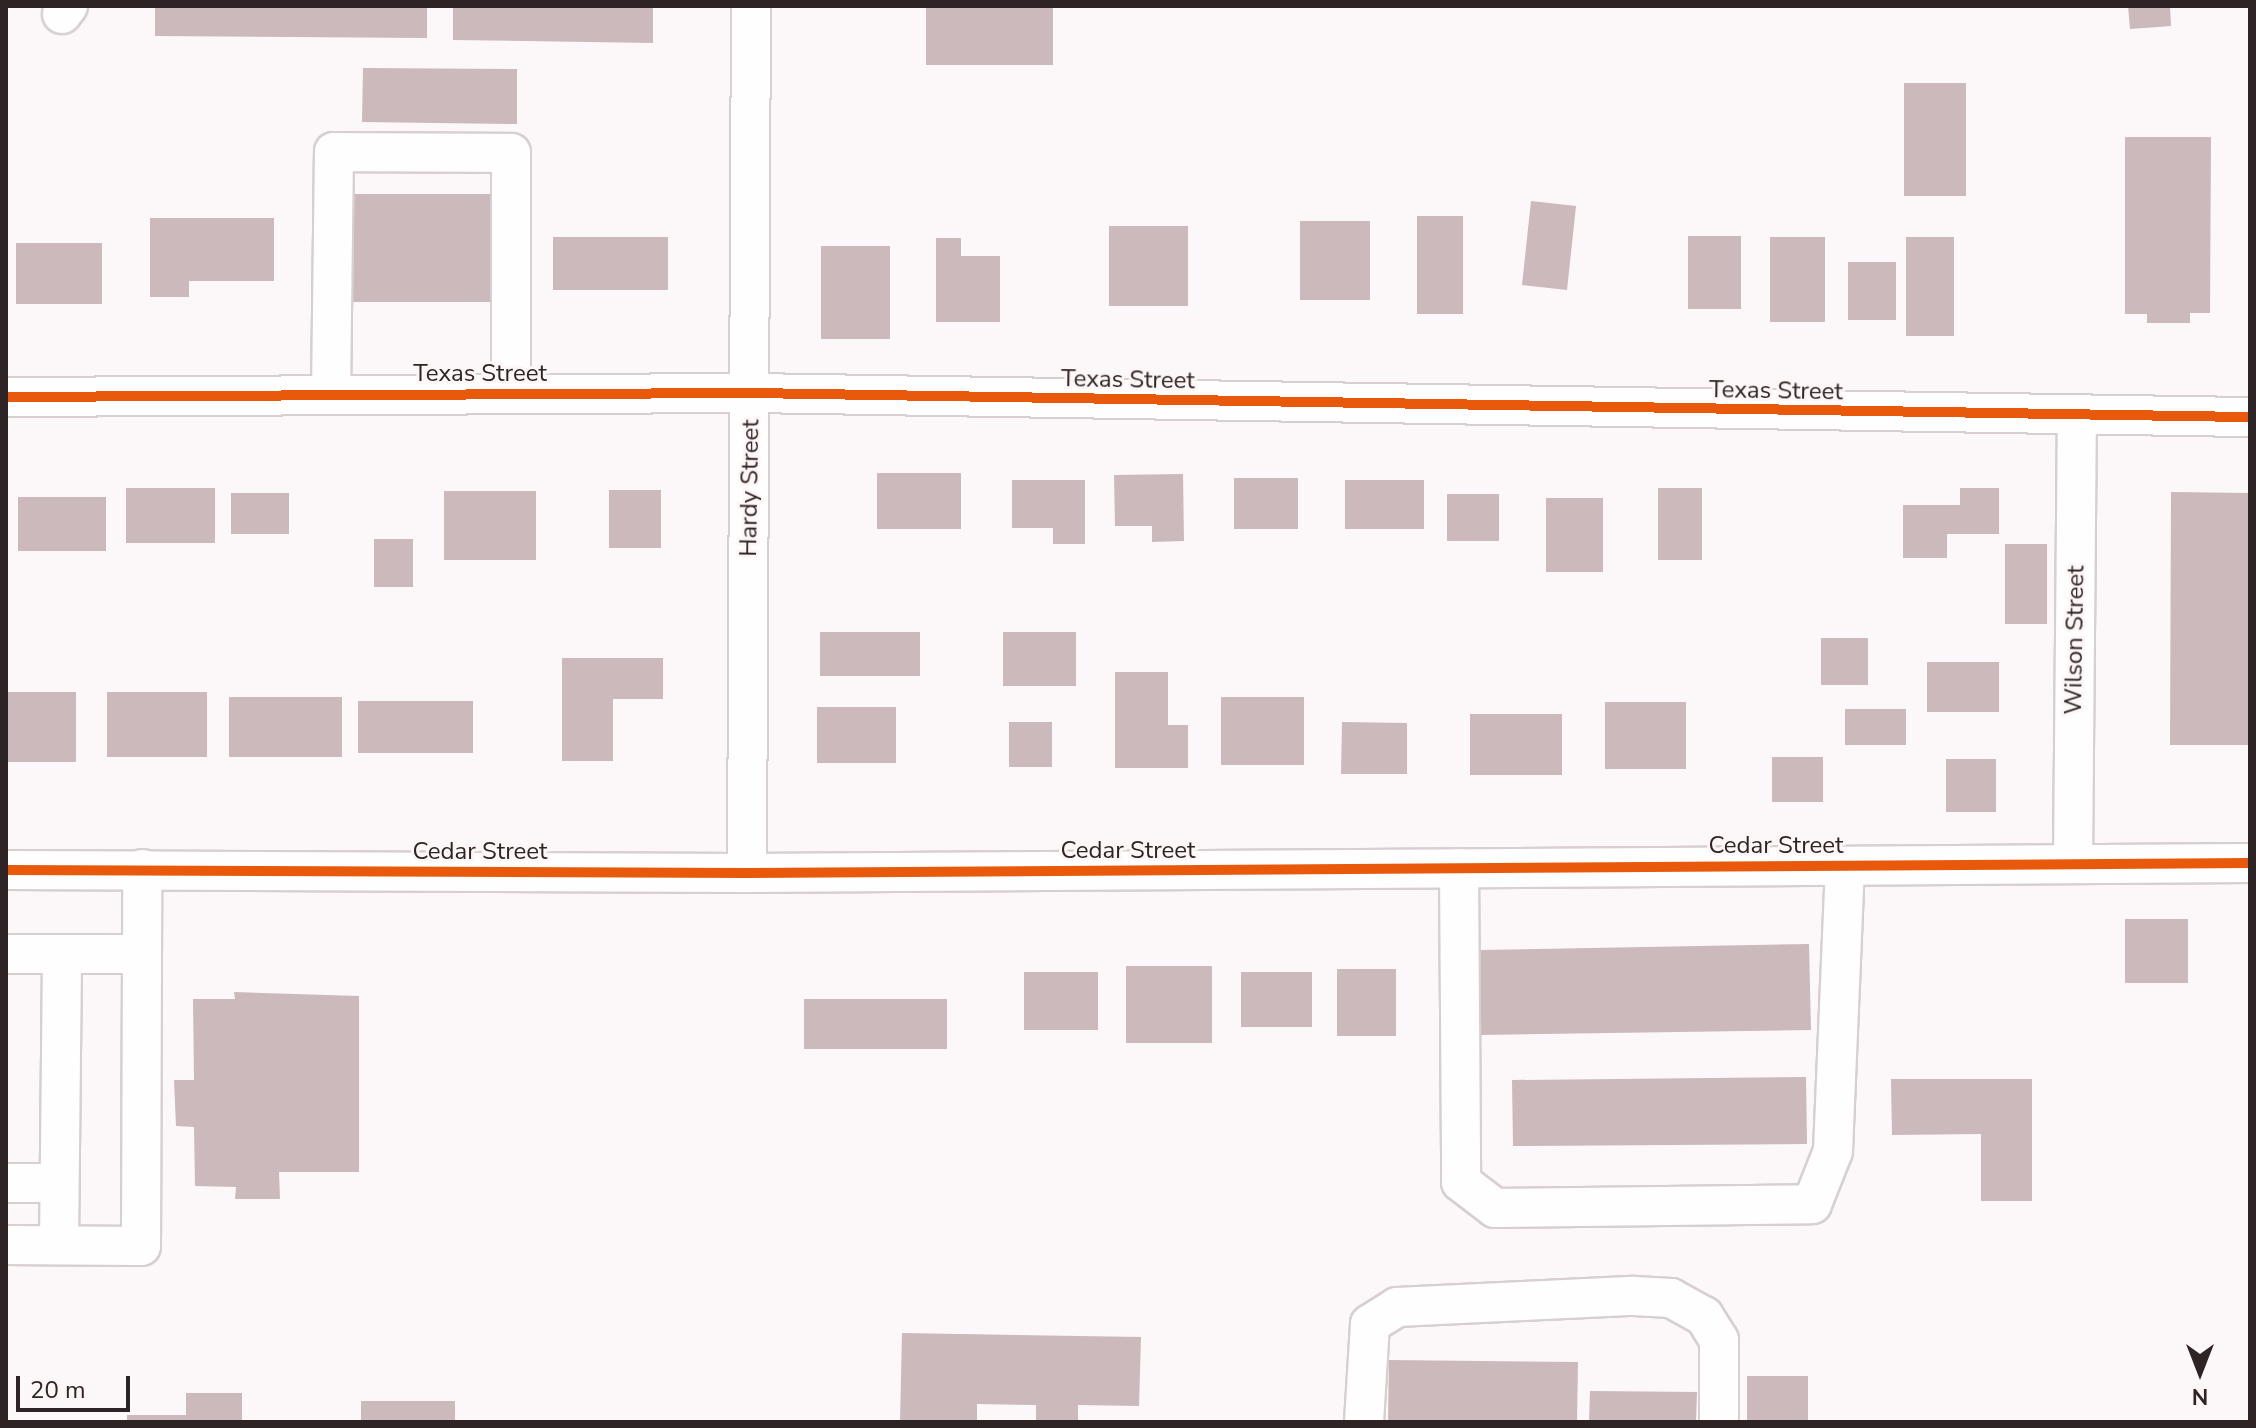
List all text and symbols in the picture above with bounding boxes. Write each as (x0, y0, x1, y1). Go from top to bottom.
street label: Texas Street (413, 360, 547, 388)
street label: Texas Street (1061, 364, 1195, 396)
street label: Texas Street (1709, 375, 1843, 407)
street label: Hardy Street (734, 419, 766, 557)
street label: Wilson Street (2059, 565, 2091, 715)
street label: Cedar Street (1708, 832, 1844, 860)
street label: Cedar Street (1060, 837, 1196, 865)
street label: Cedar Street (412, 838, 548, 866)
north arrow (2160, 1332, 2240, 1412)
scale bar (20, 1360, 134, 1410)
text: 20 m (30, 1374, 86, 1406)
text: N (2192, 1381, 2208, 1411)

